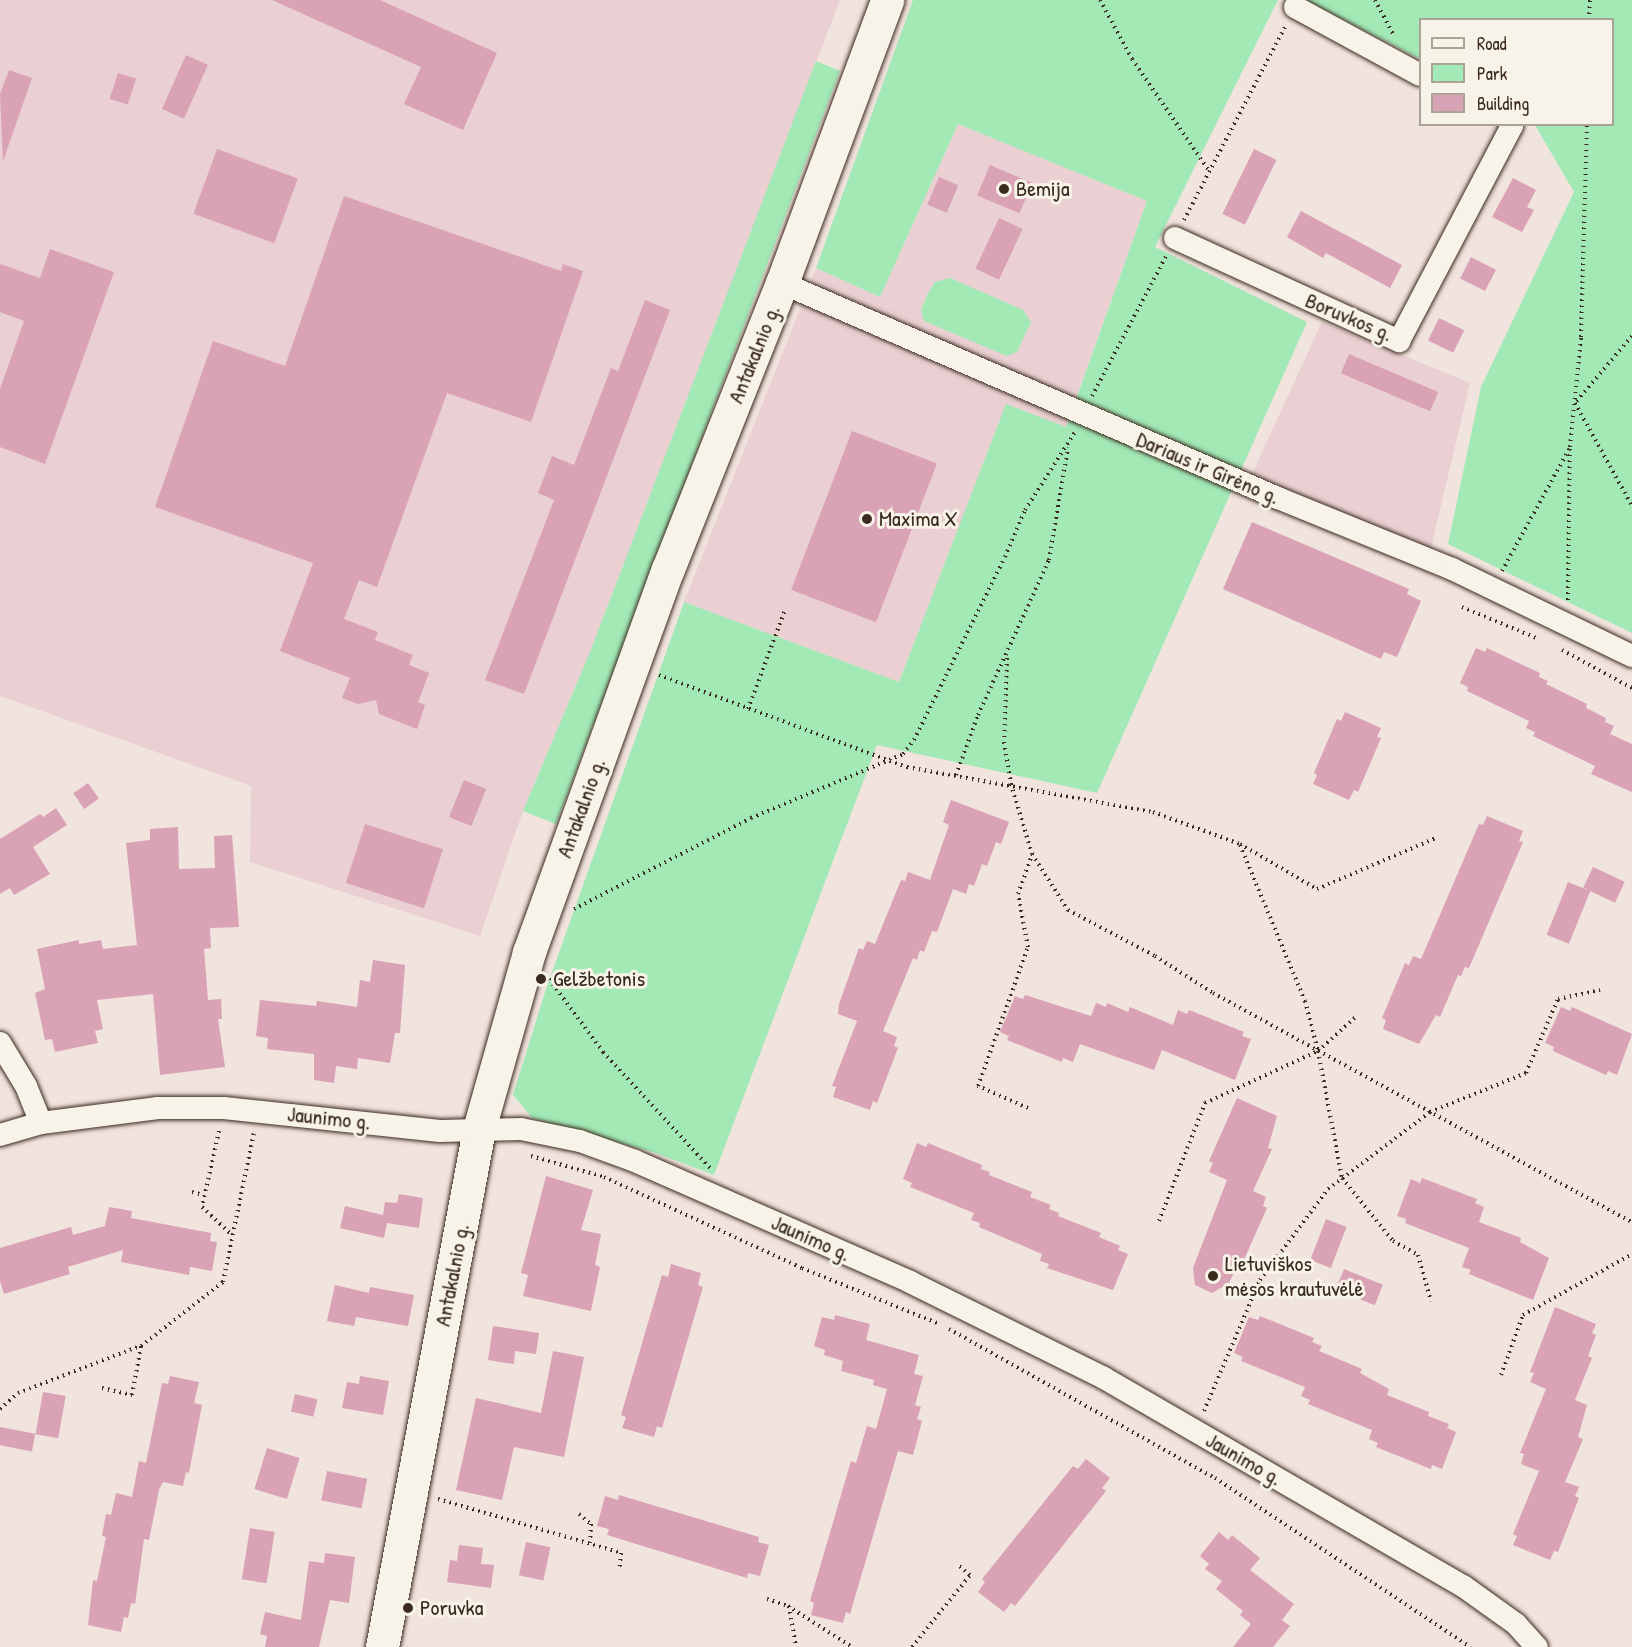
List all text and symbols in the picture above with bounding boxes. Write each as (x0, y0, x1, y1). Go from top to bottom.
legend (1419, 18, 1614, 126)
text: Road (1477, 31, 1507, 56)
text: Park (1477, 61, 1507, 86)
text: Building (1477, 91, 1529, 116)
place label: Bemija (1016, 176, 1070, 202)
marker: Bemija (997, 182, 1011, 196)
street label: Boruvkos g. (1301, 287, 1397, 347)
street label: Antakalnio g. (722, 301, 786, 407)
street label: Dariaus ir Girėno g. (1132, 426, 1284, 510)
place label: Maxima X (879, 506, 957, 532)
marker: Maxima X (860, 512, 874, 526)
street label: Antakalnio g. (551, 755, 611, 861)
place label: Gelžbetonis (553, 966, 645, 992)
marker: Gelžbetonis (534, 972, 548, 986)
street label: Jaunimo g. (286, 1100, 372, 1136)
street label: Jaunimo g. (767, 1209, 855, 1267)
street label: Antakalnio g. (429, 1222, 475, 1328)
place label: Lietuviškos mėsos krautuvėlė (1225, 1250, 1363, 1302)
marker: Lietuviškos mėsos krautuvėlė (1206, 1269, 1220, 1283)
street label: Jaunimo g. (1201, 1427, 1287, 1491)
place label: Poruvka (420, 1595, 483, 1621)
marker: Poruvka (401, 1601, 415, 1615)

